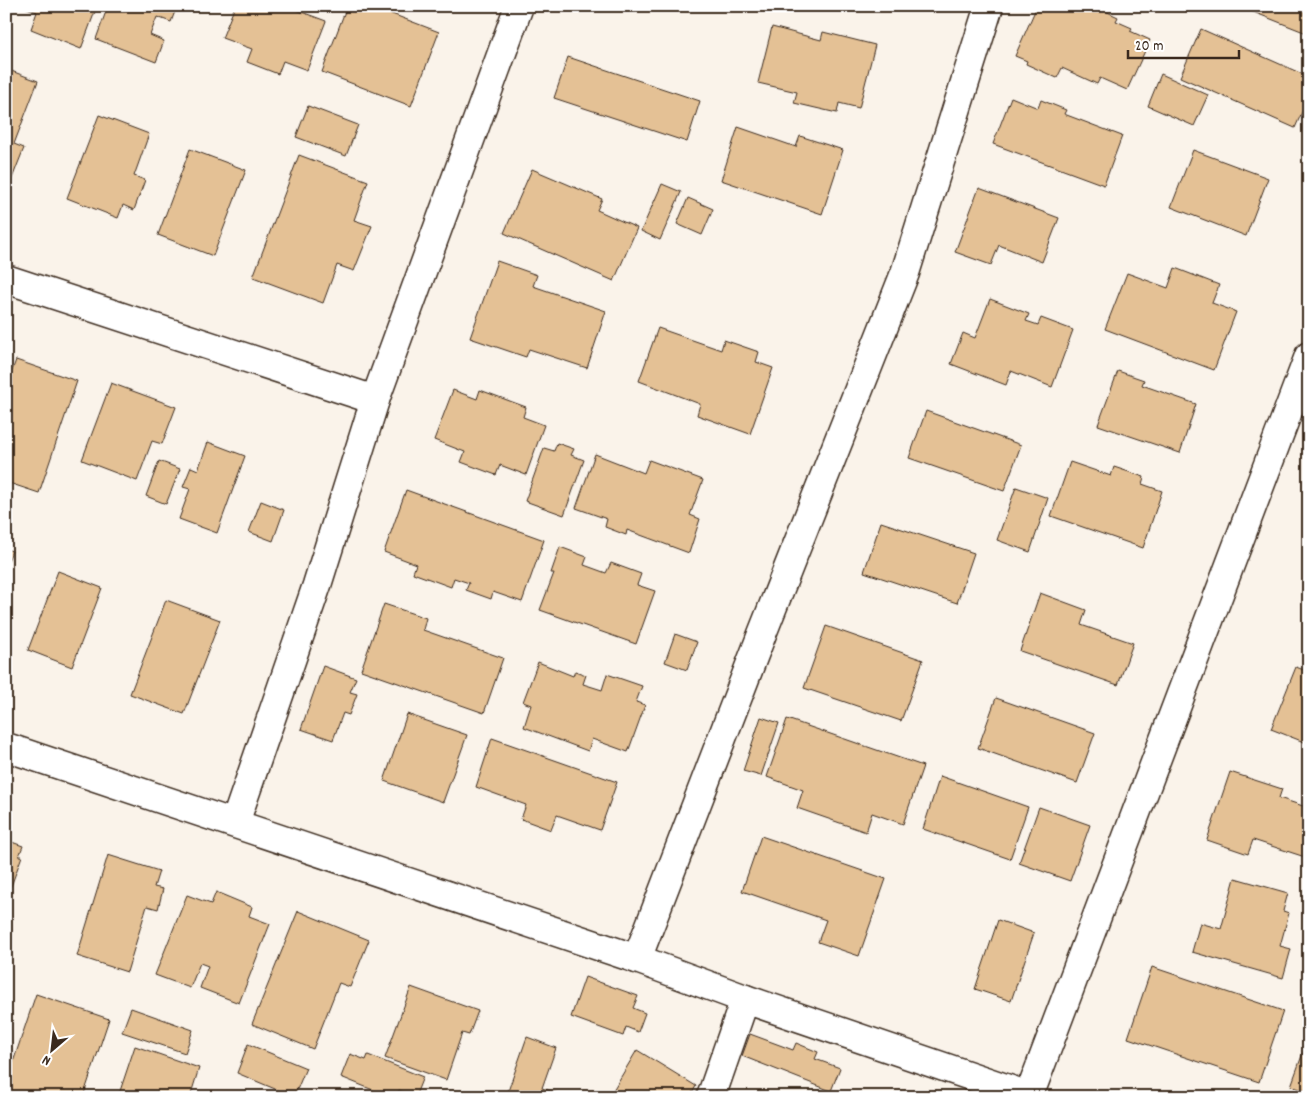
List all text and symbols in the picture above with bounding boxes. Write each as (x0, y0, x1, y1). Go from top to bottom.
scale bar (1128, 28, 1239, 60)
text: 20 m (1135, 36, 1163, 58)
north arrow (28, 1026, 78, 1076)
text: N (39, 1049, 55, 1070)

